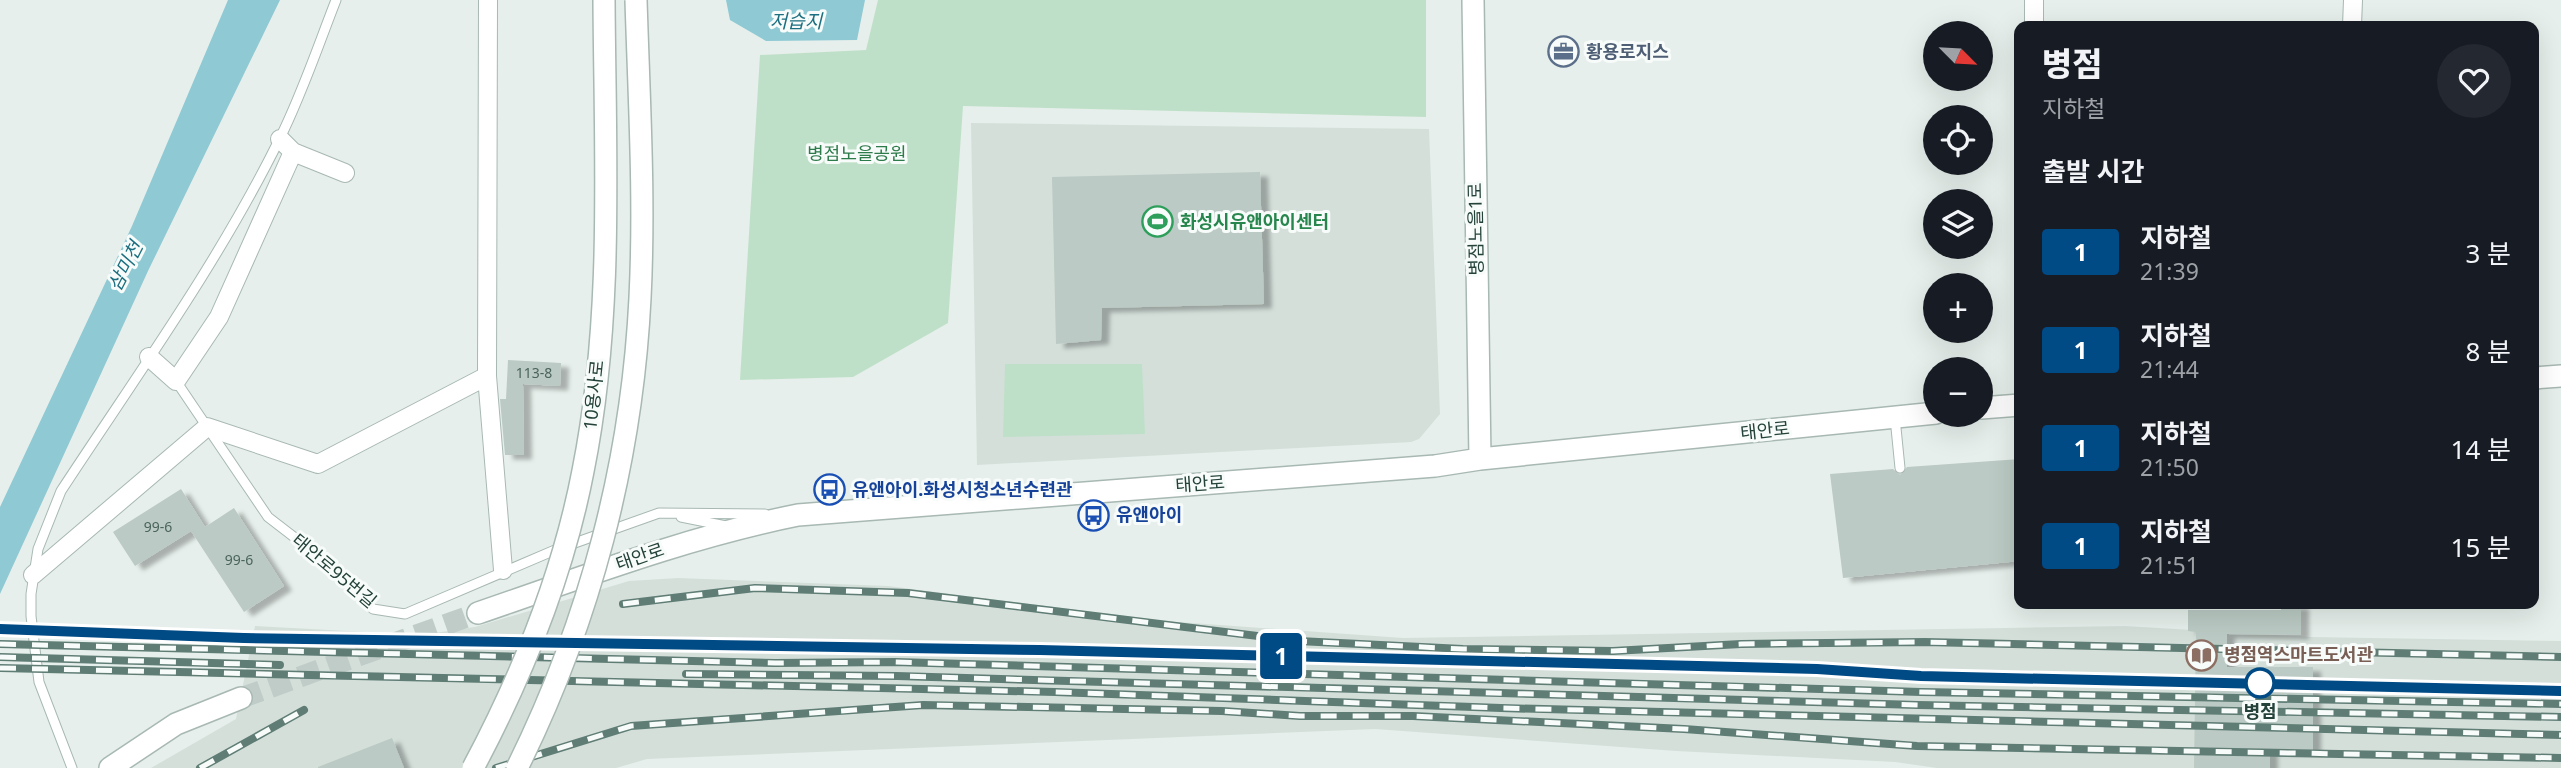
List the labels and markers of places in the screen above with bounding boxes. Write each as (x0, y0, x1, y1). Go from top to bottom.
office icon: 황용로지스 (1546, 35, 1580, 69)
place label: 황용로지스 (1586, 39, 1669, 63)
sports icon: 화성시유앤아이센터 (1140, 205, 1174, 239)
place label: 화성시유앤아이센터 (1180, 209, 1329, 233)
bus stop icon: 유앤아이.화성시청소년수련관 (812, 473, 846, 507)
place label: 유앤아이.화성시청소년수련관 (852, 477, 1073, 501)
bus stop icon: 유앤아이 (1076, 498, 1110, 532)
place label: 유앤아이 (1116, 502, 1182, 526)
library icon: 병점역스마트도서관 (2184, 638, 2218, 672)
place label: 병점역스마트도서관 (2224, 642, 2373, 666)
marker: 병점 (2245, 668, 2275, 698)
place label: 병점 (2243, 699, 2277, 723)

